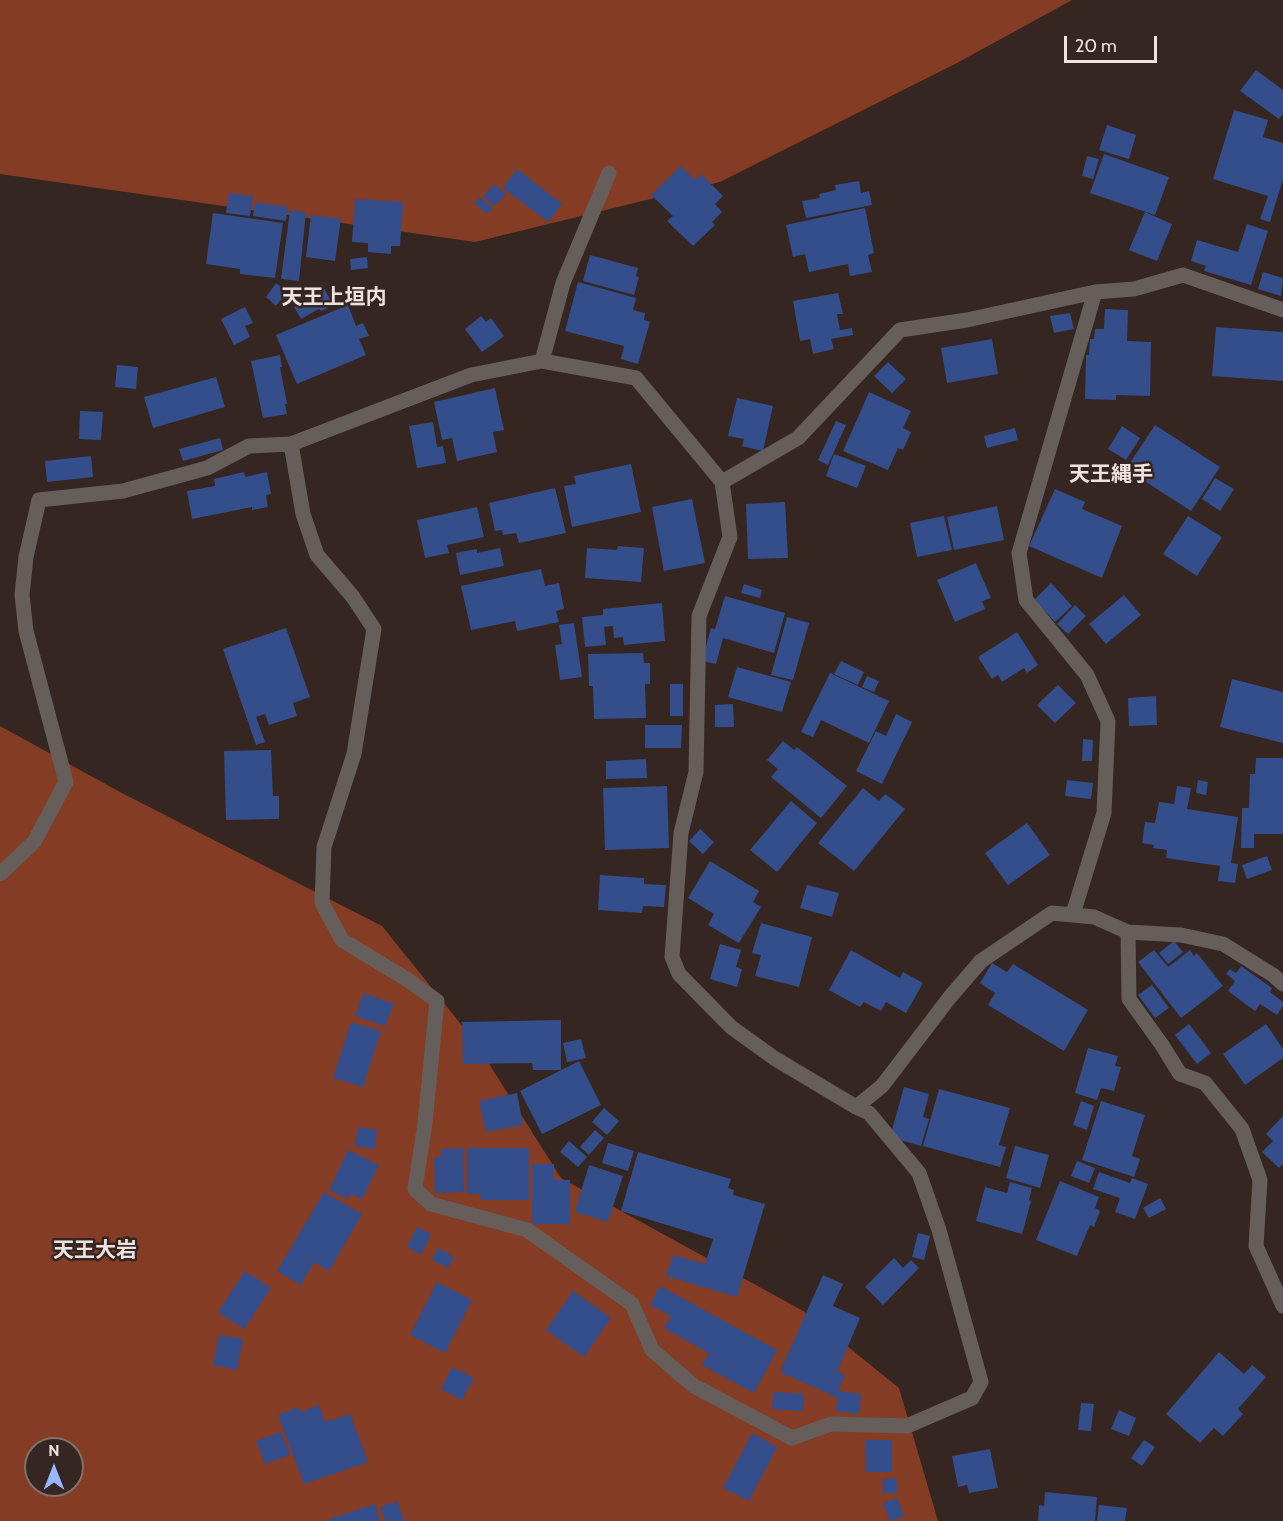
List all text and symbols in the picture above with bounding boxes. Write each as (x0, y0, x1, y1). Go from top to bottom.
scale bar (1067, 24, 1160, 62)
text: 20 m (1075, 35, 1117, 57)
district label: 天王上垣内 (282, 285, 386, 311)
district label: 天王縄手 (1069, 462, 1153, 488)
district label: 天王大岩 (53, 1238, 137, 1264)
north arrow (24, 1437, 84, 1497)
text: N (48, 1441, 60, 1460)

